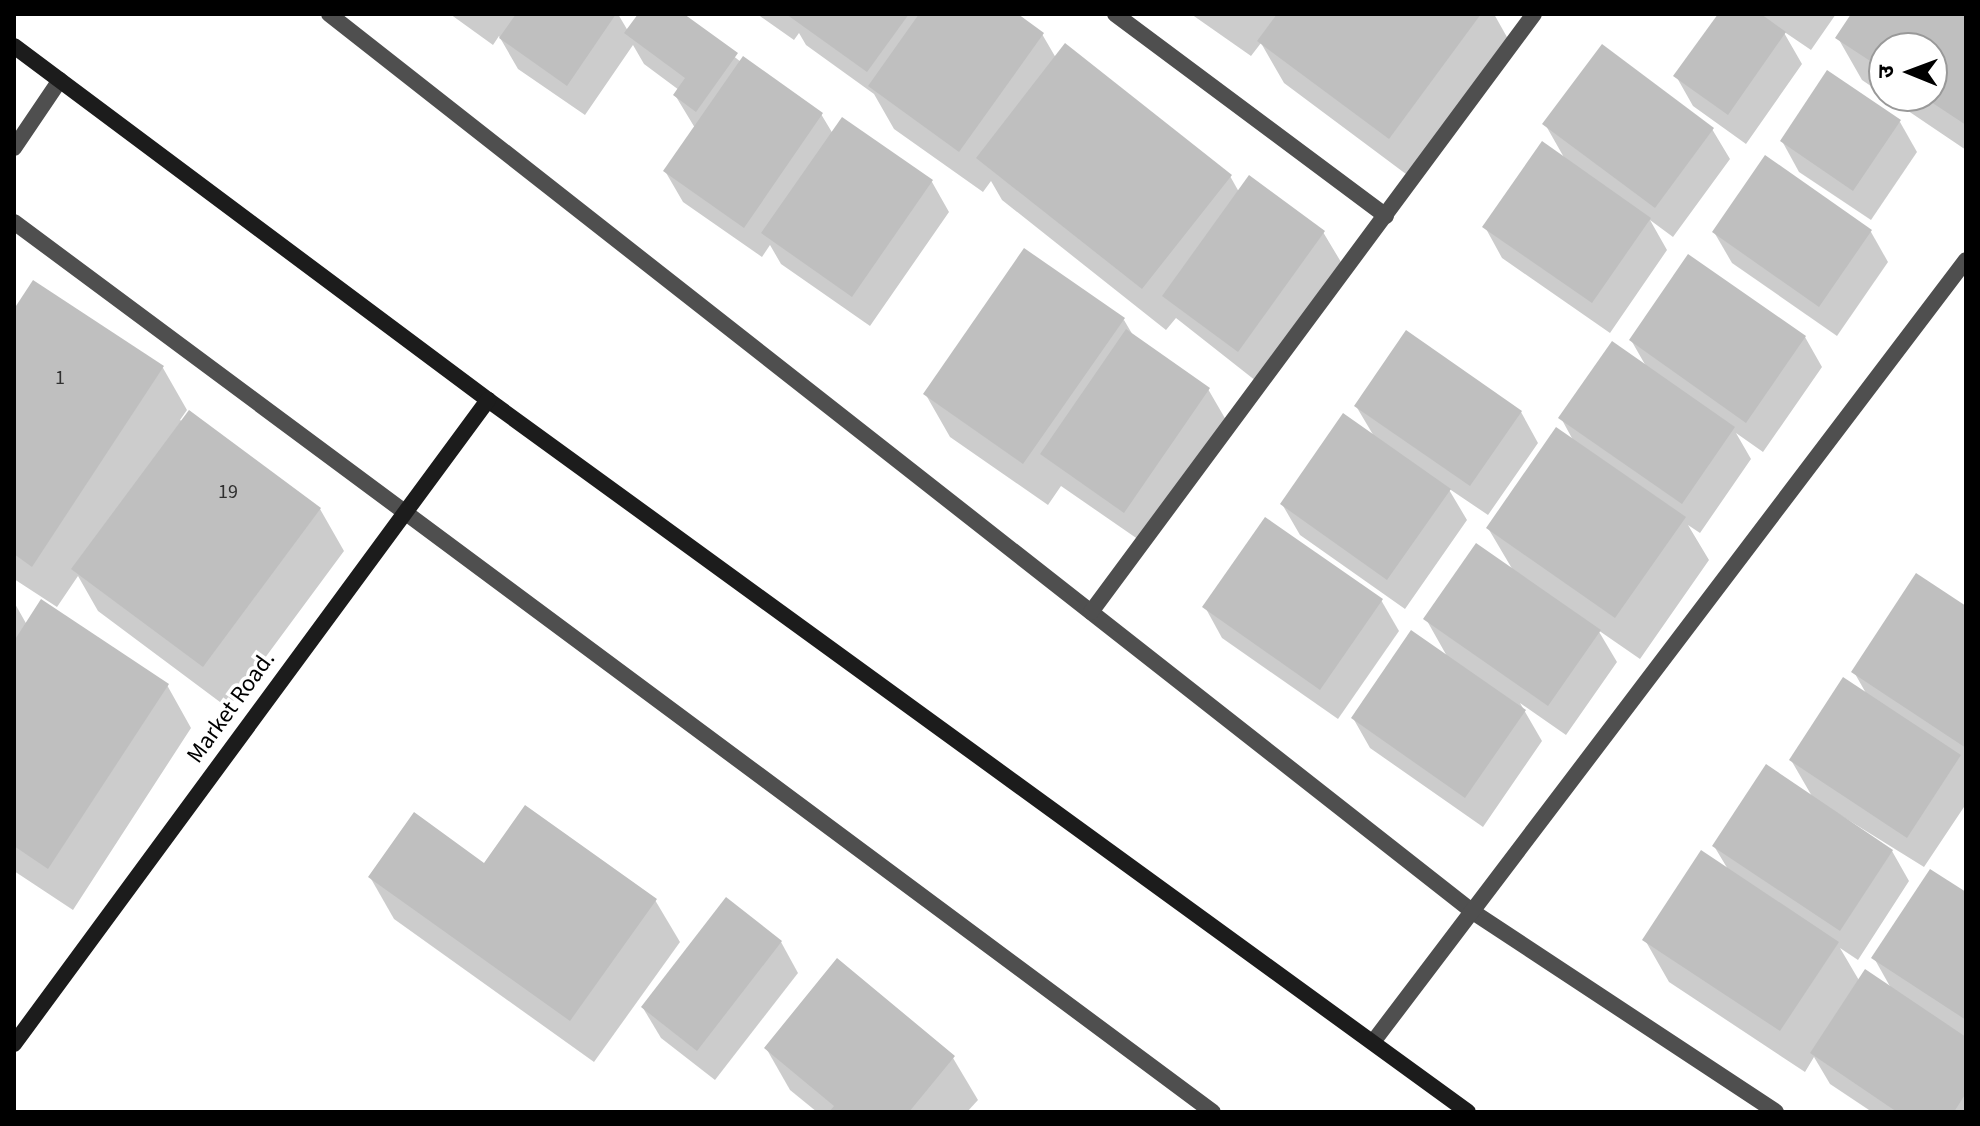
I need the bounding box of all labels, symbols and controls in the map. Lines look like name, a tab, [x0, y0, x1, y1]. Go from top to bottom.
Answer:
north arrow	[1868, 32, 1948, 112]
text: उ	[1870, 65, 1902, 78]
house number: 1	[55, 366, 65, 390]
house number: 19	[218, 480, 238, 504]
street label: Market Road.	[181, 645, 281, 769]

